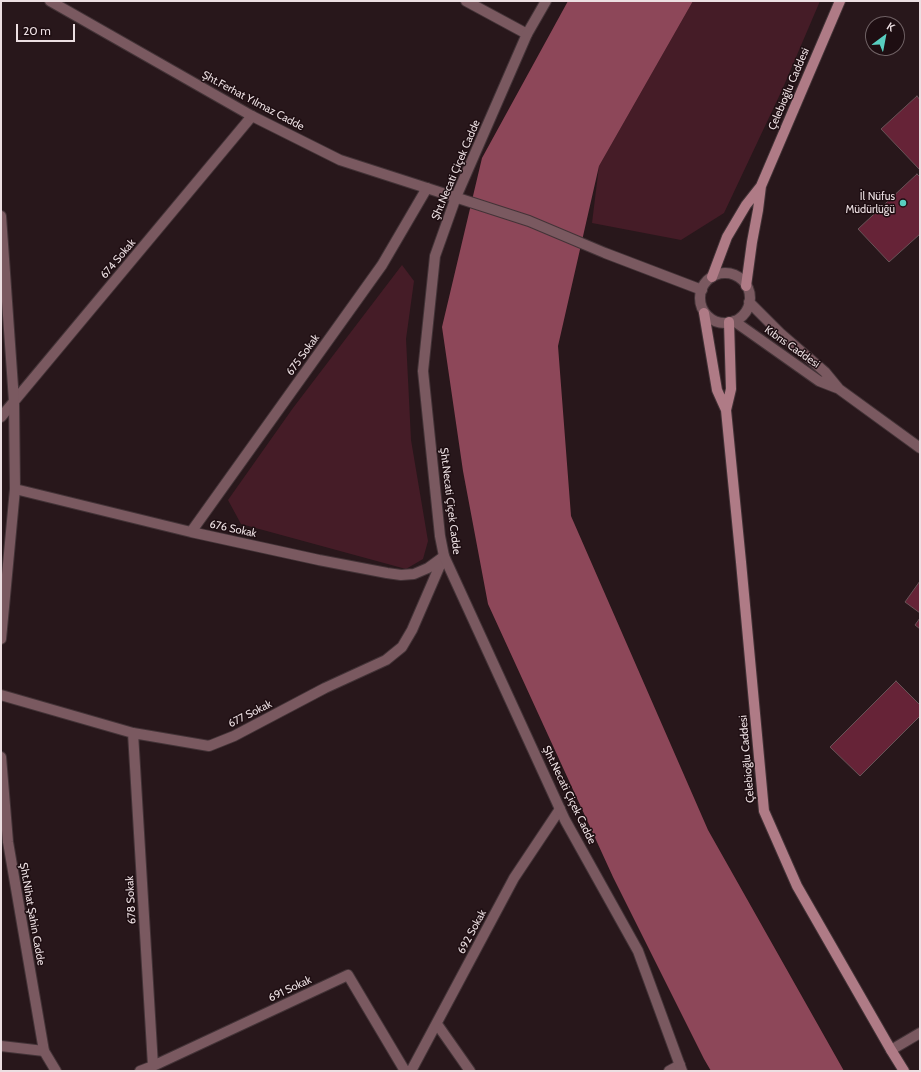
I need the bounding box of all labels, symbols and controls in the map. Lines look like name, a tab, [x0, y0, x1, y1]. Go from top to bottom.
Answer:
scale bar	[18, 16, 77, 42]
north arrow	[865, 16, 905, 56]
text: K	[884, 19, 897, 34]
text: 20 m	[23, 23, 51, 38]
street label: Çelebioğlu Caddesi	[766, 46, 812, 132]
street label: Şht.Ferhat Yılmaz Cadde	[200, 68, 306, 134]
street label: Şht.Necati Çiçek Cadde	[429, 118, 483, 222]
place label: İl Nüfus Müdürlüğü	[845, 190, 895, 216]
marker: İl Nüfus Müdürlüğü	[898, 198, 908, 208]
street label: 674 Sokak	[98, 236, 138, 282]
street label: Kıbrıs Caddesi	[762, 323, 822, 371]
street label: 675 Sokak	[284, 332, 322, 378]
street label: Şht.Necati Çiçek Cadde	[437, 447, 463, 555]
street label: 676 Sokak	[208, 518, 258, 540]
street label: 677 Sokak	[226, 697, 274, 731]
street label: Çelebioğlu Caddesi	[737, 715, 757, 803]
street label: Şht.Necati Çiçek Cadde	[540, 744, 598, 846]
street label: Şht.Nihat Şahin Cadde	[16, 862, 48, 966]
street label: 678 Sokak	[123, 875, 139, 925]
street label: 692 Sokak	[455, 908, 489, 956]
street label: 691 Sokak	[266, 973, 314, 1005]

